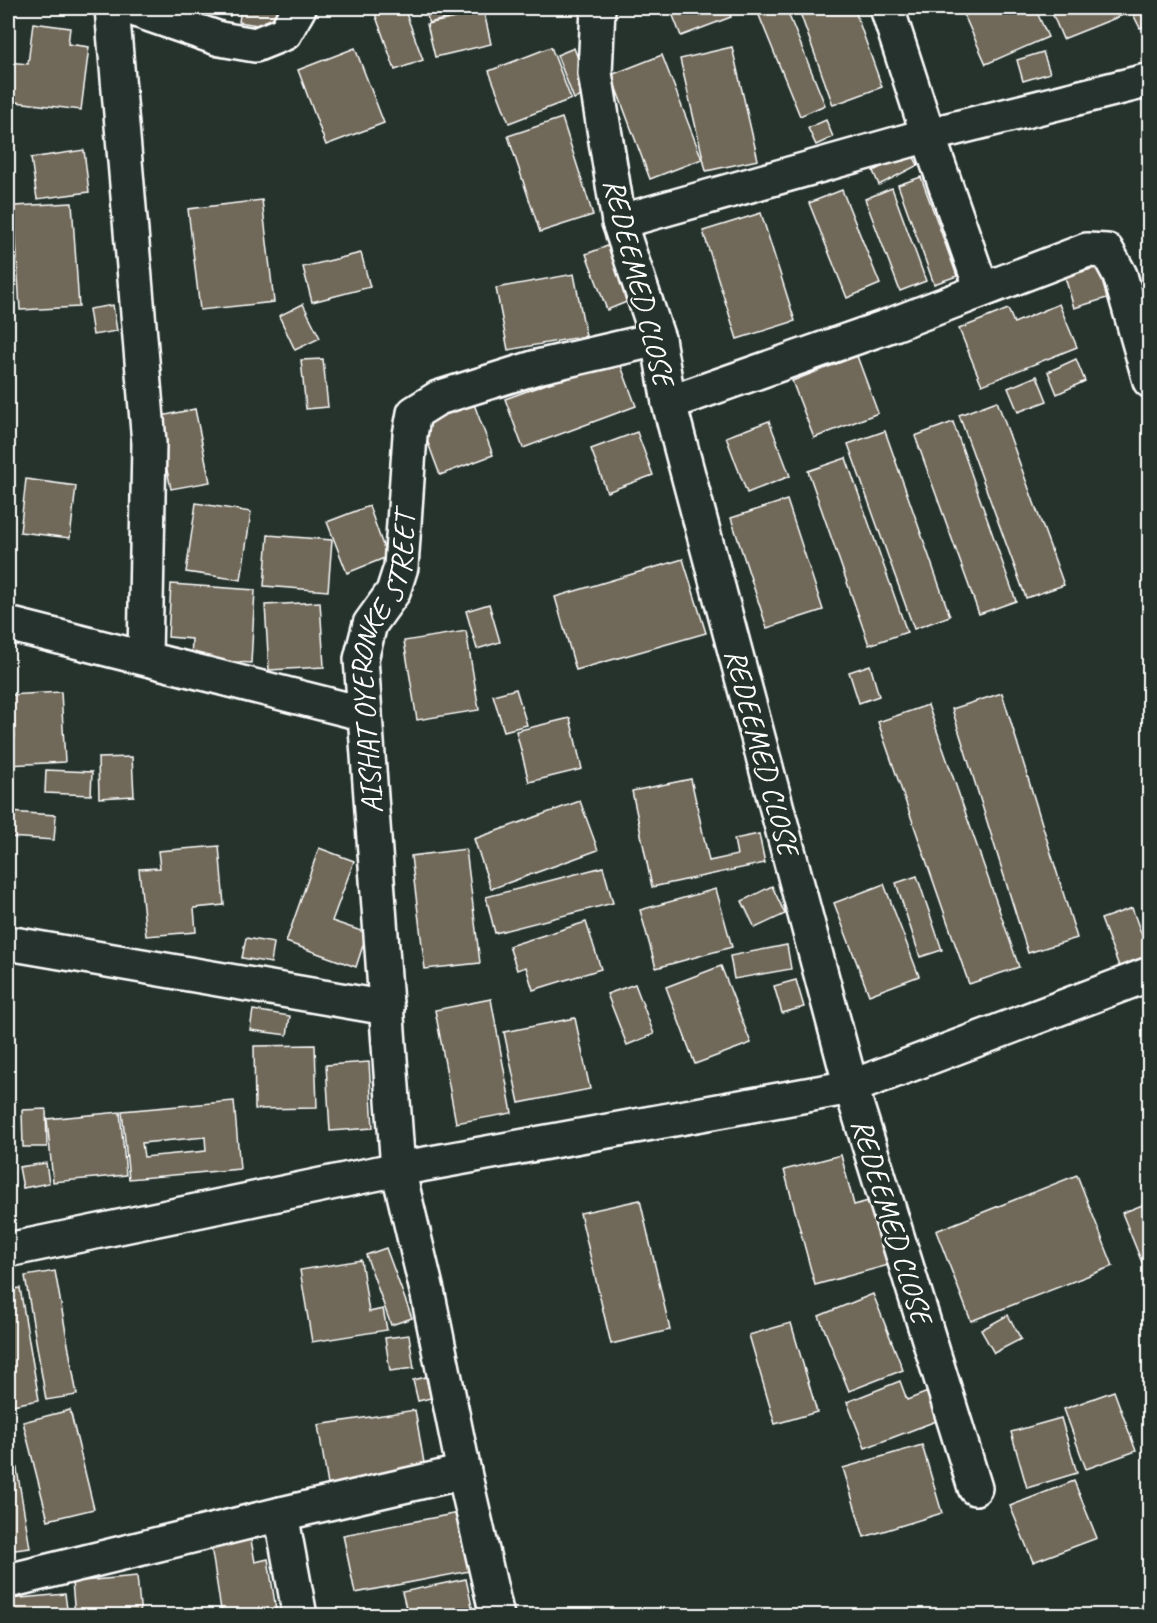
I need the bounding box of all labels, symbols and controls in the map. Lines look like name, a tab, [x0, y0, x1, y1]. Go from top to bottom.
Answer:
street label: REDEEMED CLOSE	[595, 175, 684, 393]
street label: AISHAT OYERONKE STREET	[342, 504, 424, 815]
street label: REDEEMED CLOSE	[716, 645, 809, 863]
street label: REDEEMED CLOSE	[843, 1114, 942, 1331]

